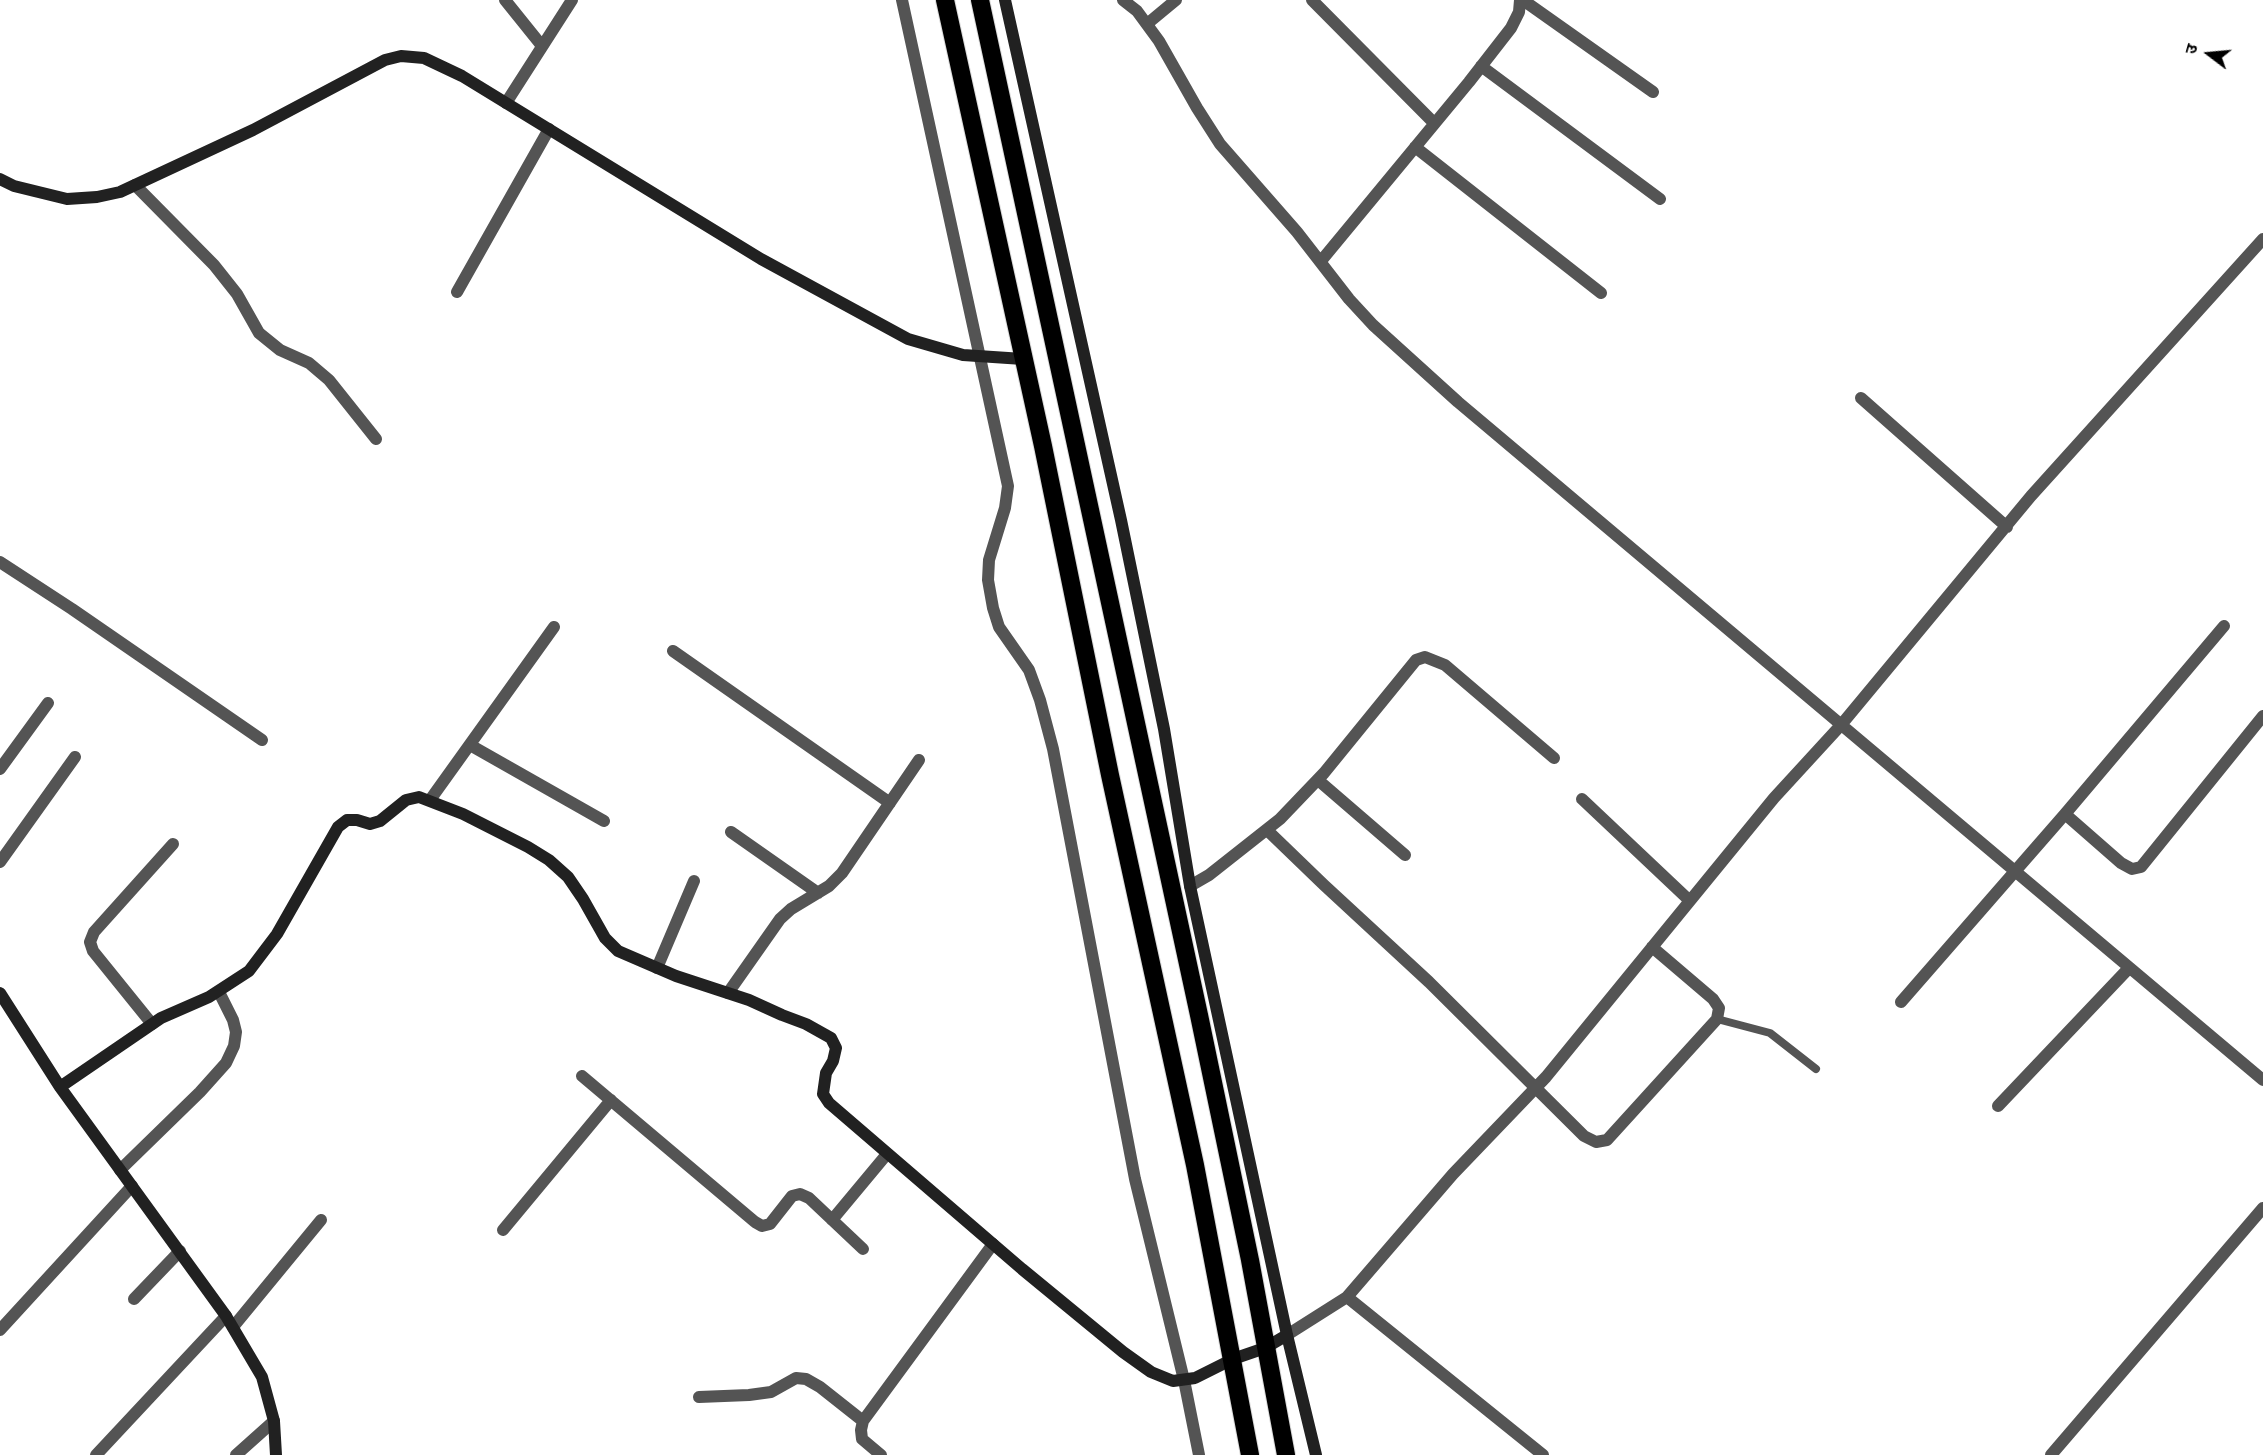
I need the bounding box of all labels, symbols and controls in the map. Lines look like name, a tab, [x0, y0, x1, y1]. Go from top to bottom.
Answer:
north arrow	[2179, 24, 2239, 84]
text: उ	[2181, 42, 2202, 56]

